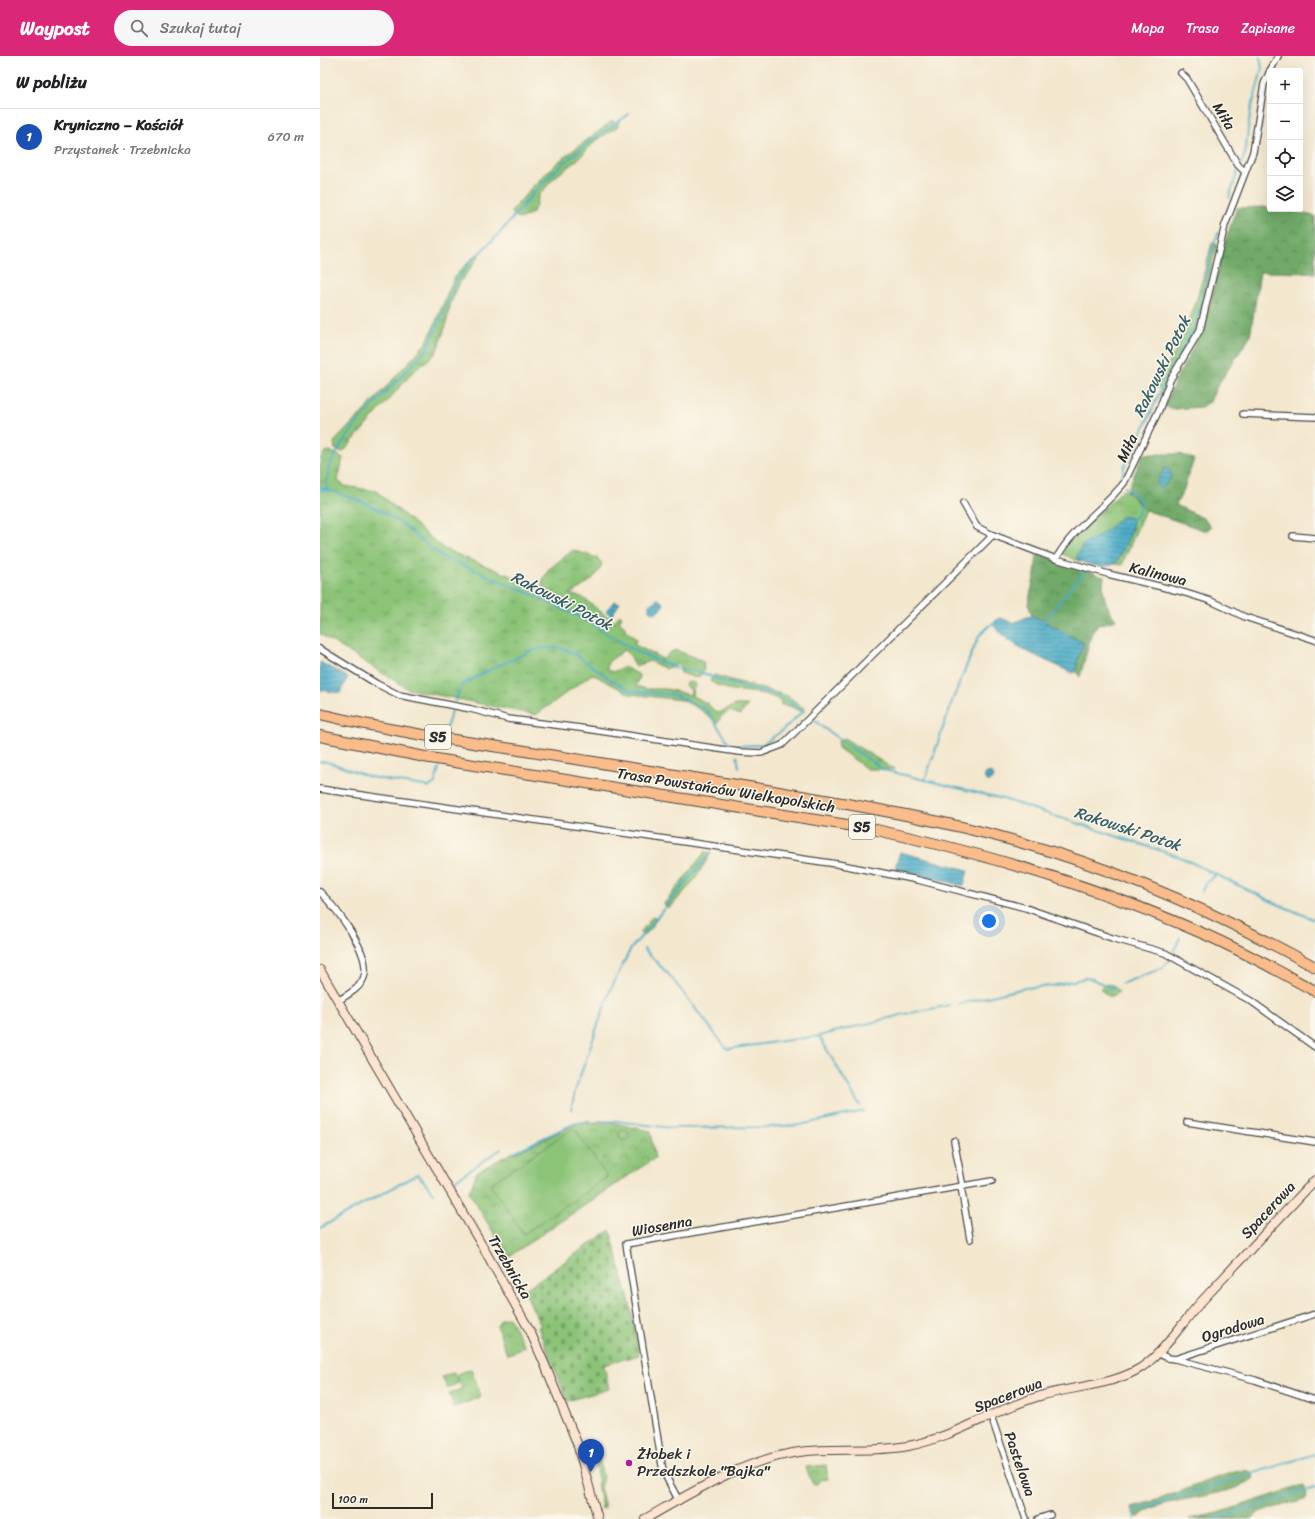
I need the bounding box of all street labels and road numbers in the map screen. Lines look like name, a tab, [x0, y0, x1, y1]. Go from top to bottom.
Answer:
street label: Miła	[1205, 97, 1243, 135]
street label: Miła	[1109, 429, 1145, 467]
street label: Kalinowa	[1126, 554, 1190, 594]
road number: S5	[425, 725, 451, 749]
street label: Trasa Powstańców Wielkopolskich	[615, 760, 837, 820]
road number: S5	[849, 815, 875, 839]
street label: Spacerowa	[1234, 1175, 1302, 1245]
street label: Wiosenna	[630, 1208, 695, 1244]
street label: Trzebnicka	[481, 1230, 539, 1305]
street label: Ogrodowa	[1198, 1306, 1268, 1350]
street label: Spacerowa	[970, 1370, 1046, 1420]
street label: Pastelowa	[997, 1428, 1043, 1501]

